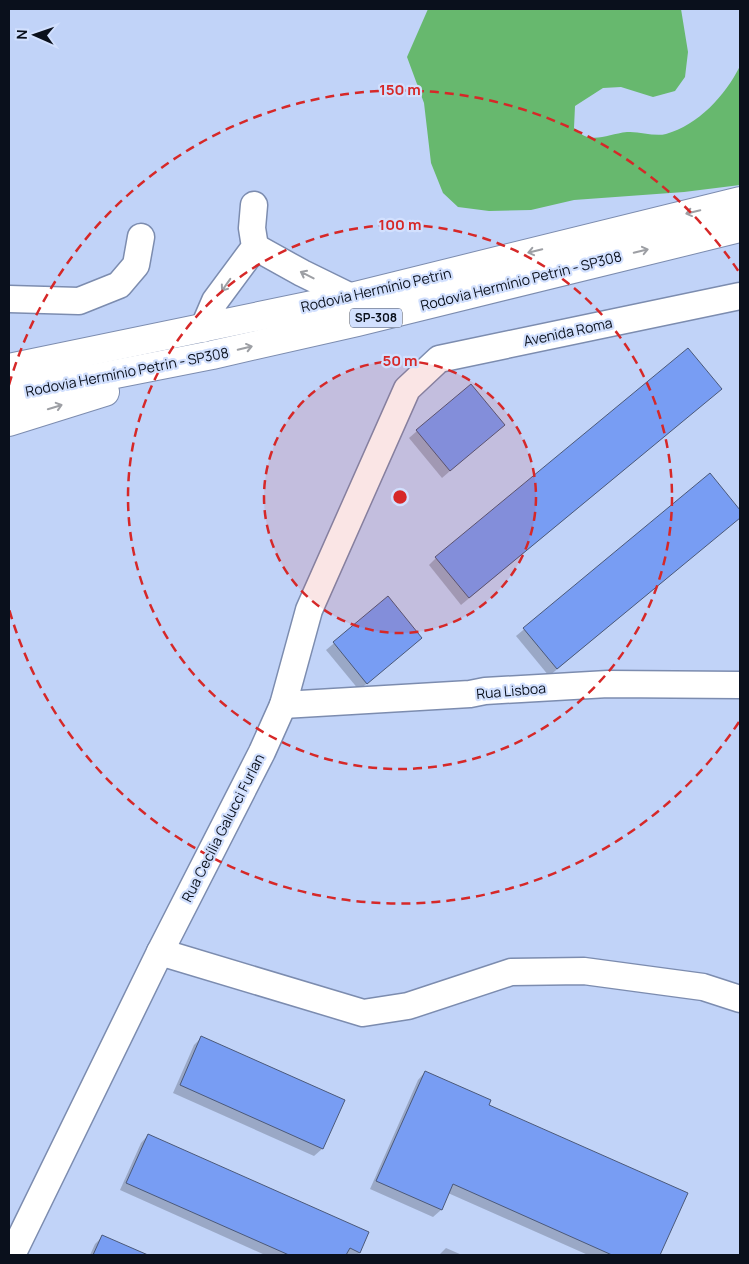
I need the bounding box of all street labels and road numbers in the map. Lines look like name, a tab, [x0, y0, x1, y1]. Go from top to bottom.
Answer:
street label: Rodovia Hermínio Petrin - SP308	[418, 246, 624, 315]
street label: Rodovia Hermínio Petrin	[299, 263, 453, 316]
road number: SP-308	[350, 308, 402, 328]
street label: Avenida Roma	[522, 313, 614, 350]
street label: Rodovia Hermínio Petrin - SP308	[24, 342, 230, 401]
street label: Rua Lisboa	[475, 678, 547, 703]
street label: Rua Cecília Galucci Furlan	[177, 750, 268, 905]

